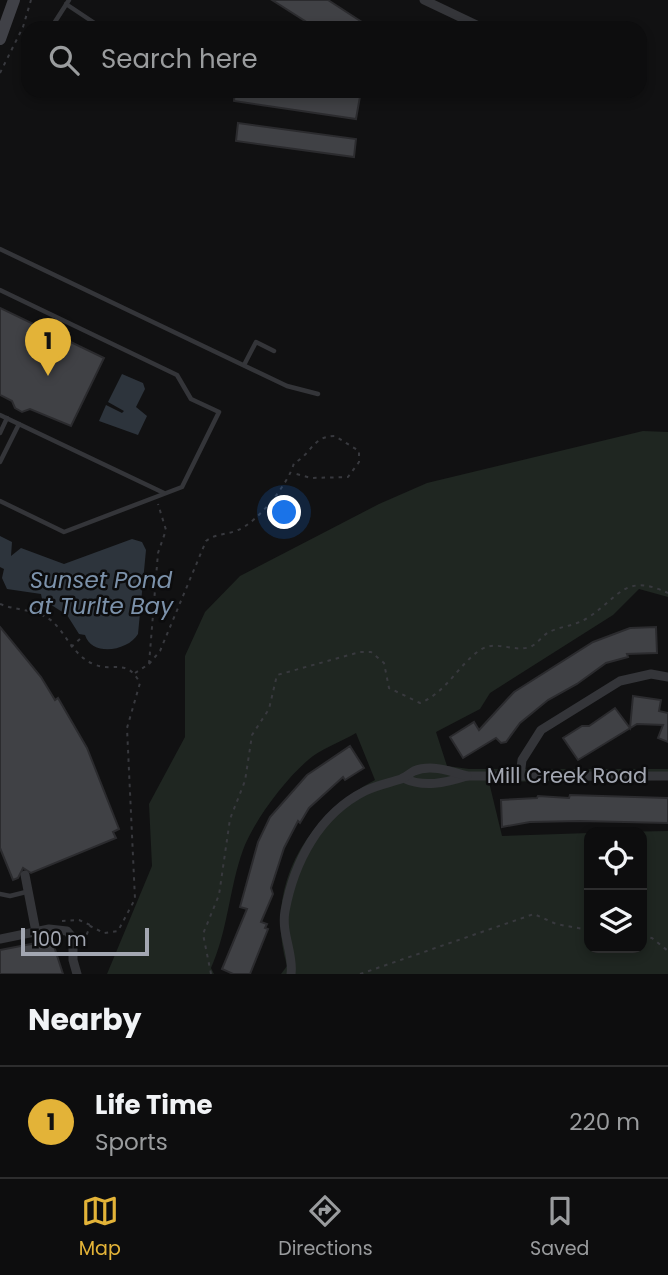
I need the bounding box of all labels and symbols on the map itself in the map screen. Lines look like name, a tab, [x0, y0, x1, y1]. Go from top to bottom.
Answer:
pin: 1	[25, 318, 71, 376]
your location	[267, 495, 301, 529]
water label: Sunset Pond at Turlte Bay	[29, 564, 174, 622]
street label: Mill Creek Road	[487, 761, 647, 790]
scale bar	[21, 925, 149, 957]

